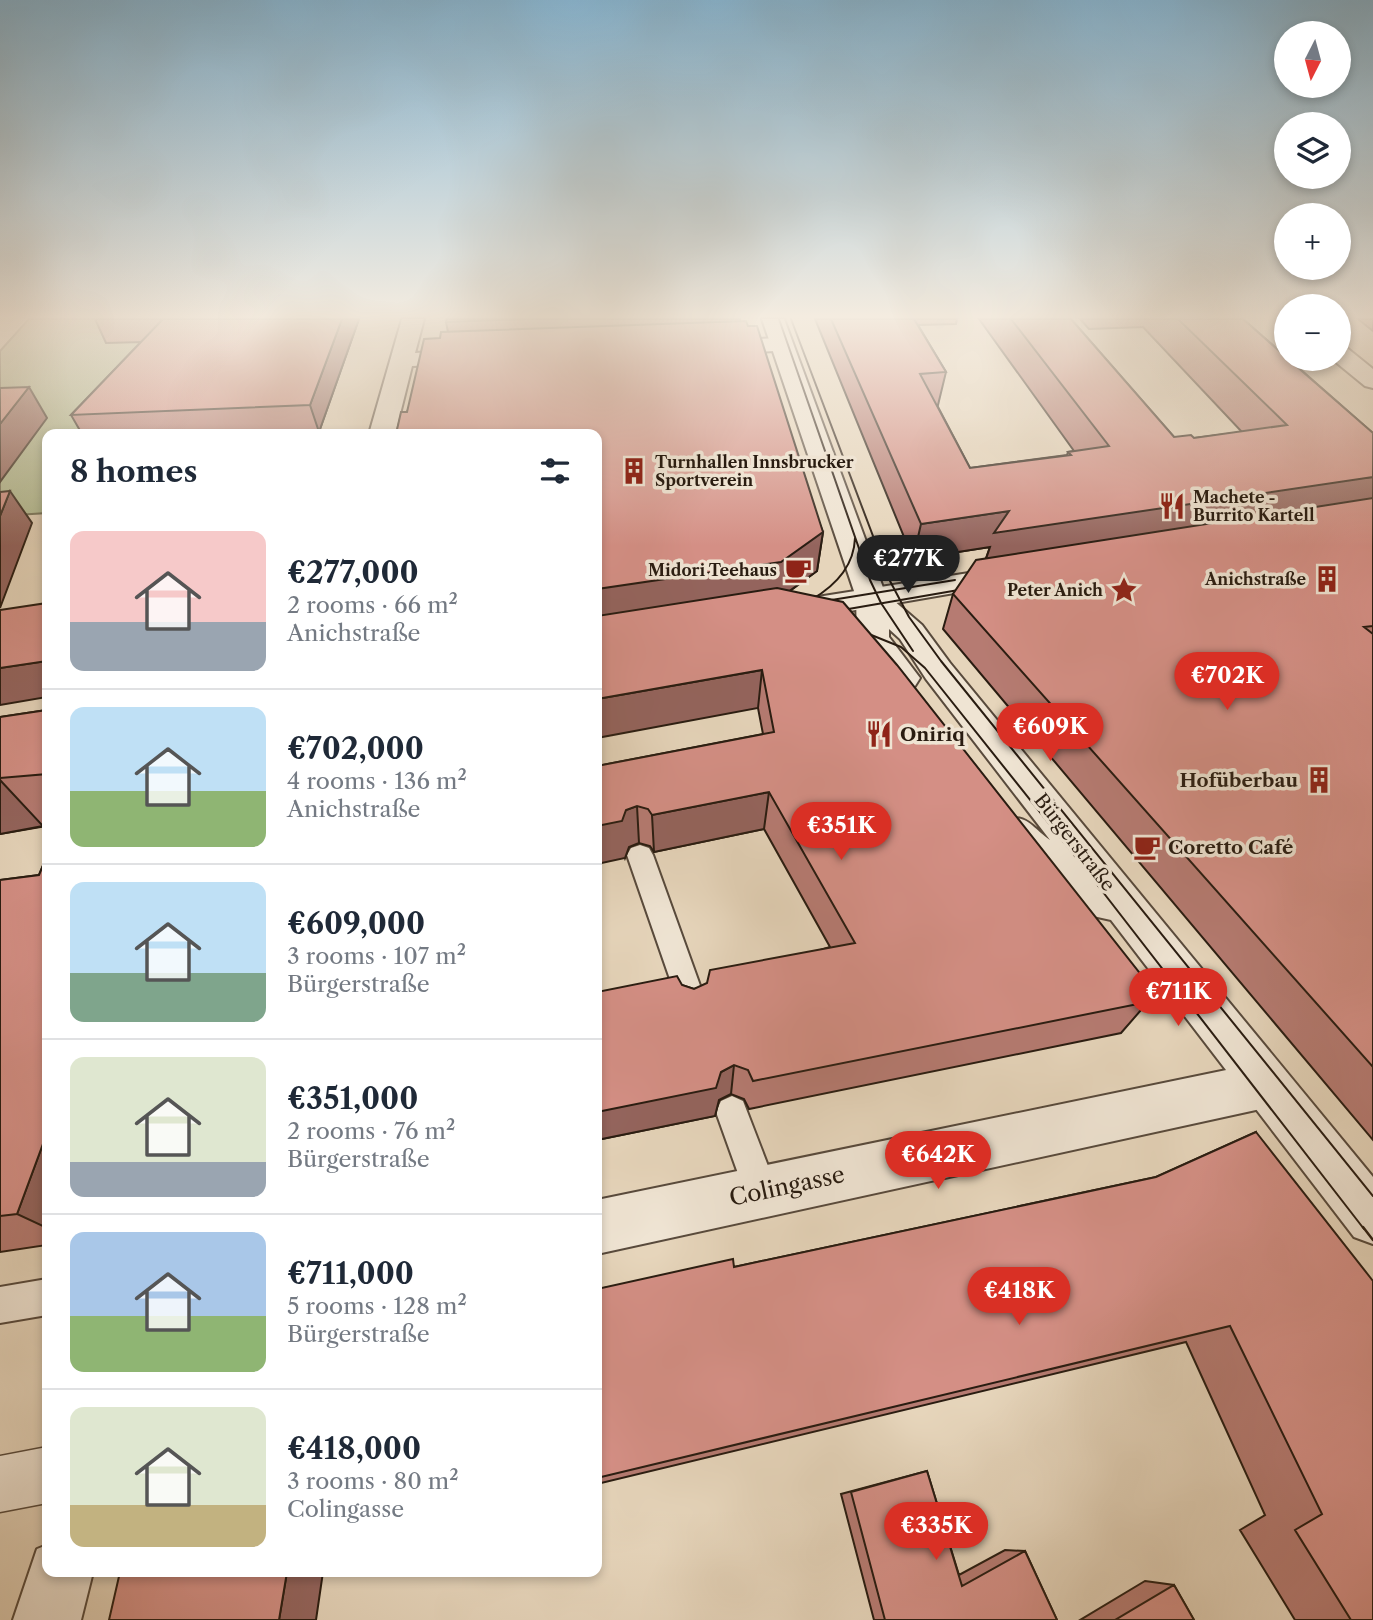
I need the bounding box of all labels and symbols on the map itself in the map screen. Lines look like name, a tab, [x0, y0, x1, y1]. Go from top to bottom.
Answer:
north arrow	[1274, 21, 1351, 98]
place label: Turnhallen Innsbrucker Sportverein	[655, 452, 854, 490]
building icon: Turnhallen Innsbrucker Sportverein	[619, 456, 649, 486]
place label: Machete - Burrito Kartell	[1193, 487, 1315, 525]
restaurant icon: Machete - Burrito Kartell	[1157, 491, 1187, 521]
pin: €277K	[859, 536, 957, 595]
cafe icon: Midori Teehaus	[783, 555, 813, 585]
place label: Midori Teehaus	[648, 560, 777, 580]
building icon: Anichstraße	[1312, 564, 1342, 594]
place label: Anichstraße	[1204, 569, 1306, 589]
place icon: Peter Anich	[1109, 575, 1139, 605]
place label: Peter Anich	[1007, 580, 1103, 600]
pin: €702K	[1178, 652, 1276, 712]
pin: €609K	[1001, 704, 1099, 763]
restaurant icon: Oniriq	[864, 719, 894, 749]
place label: Oniriq	[900, 723, 965, 746]
building icon: Hofüberbau	[1304, 765, 1334, 795]
place label: Hofüberbau	[1180, 769, 1298, 792]
street label: Bürgerstraße	[1029, 789, 1120, 896]
pin: €351K	[792, 802, 890, 862]
cafe icon: Coretto Café	[1132, 832, 1162, 862]
place label: Coretto Café	[1168, 836, 1293, 859]
pin: €711K	[1129, 968, 1227, 1028]
pin: €642K	[889, 1132, 987, 1191]
street label: Colingasse	[727, 1160, 847, 1212]
pin: €418K	[970, 1268, 1068, 1327]
pin: €335K	[887, 1502, 985, 1562]

